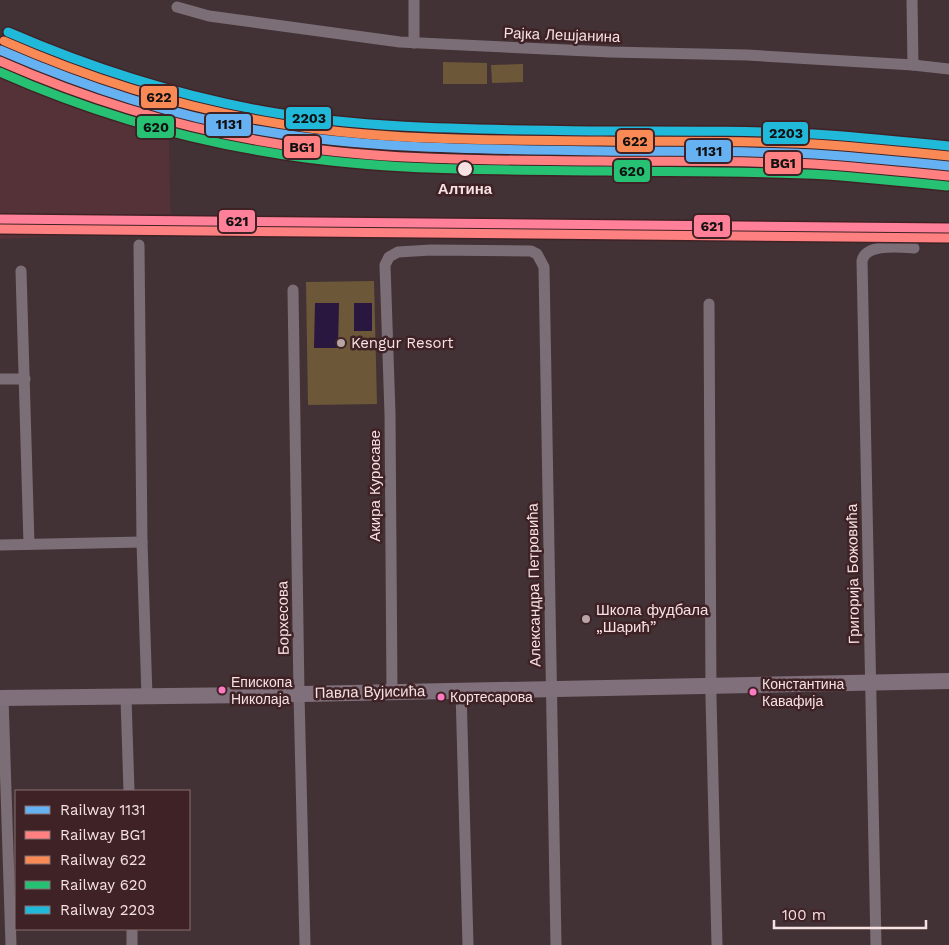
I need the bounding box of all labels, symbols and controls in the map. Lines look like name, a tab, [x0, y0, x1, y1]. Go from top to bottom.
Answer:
street label: Рајка Лешјанина	[503, 24, 621, 46]
line badge: 622	[140, 85, 178, 109]
text: 622	[146, 89, 172, 105]
line badge: 2203	[285, 106, 332, 130]
text: 2203	[292, 110, 326, 126]
line badge: 1131	[205, 113, 252, 137]
line badge: 620	[136, 115, 175, 139]
text: 1131	[216, 116, 242, 132]
text: 620	[143, 119, 169, 135]
line badge: 2203	[762, 121, 809, 145]
text: 2203	[769, 125, 803, 141]
line badge: 622	[616, 129, 654, 153]
text: 622	[622, 133, 648, 149]
line badge: BG1	[283, 135, 321, 159]
text: BG1	[289, 139, 315, 155]
line badge: 1131	[685, 139, 732, 163]
text: 1131	[696, 143, 722, 159]
line badge: BG1	[764, 151, 802, 175]
text: BG1	[770, 155, 796, 171]
line badge: 620	[613, 159, 651, 183]
marker: Алтина	[456, 160, 474, 178]
text: 620	[619, 163, 645, 179]
place label: Алтина	[438, 180, 493, 198]
line badge: 621	[218, 209, 256, 233]
text: 621	[225, 213, 249, 229]
line badge: 621	[693, 214, 731, 238]
text: 621	[700, 218, 724, 234]
place label: Kengur Resort	[351, 334, 454, 352]
marker: Kengur Resort	[335, 337, 347, 349]
street label: Акира Куросаве	[366, 430, 384, 542]
street label: Александра Петровића	[524, 502, 544, 667]
street label: Григорија Божовића	[843, 503, 863, 644]
street label: Борхесова	[273, 580, 293, 655]
place label: Школа фудбала „Шарић”	[596, 601, 709, 636]
marker: Школа фудбала „Шарић”	[580, 613, 592, 625]
place label: Епископа Николаја	[231, 674, 292, 707]
place label: Константина Кавафија	[762, 676, 844, 709]
street label: Павла Вујисића	[315, 682, 426, 702]
marker: Епископа Николаја	[217, 685, 227, 695]
marker: Константина Кавафија	[748, 687, 758, 697]
place label: Кортесарова	[450, 689, 533, 705]
marker: Кортесарова	[436, 692, 446, 702]
legend	[15, 790, 190, 930]
text: Railway 1131	[60, 801, 146, 819]
text: Railway BG1	[60, 826, 146, 844]
text: Railway 622	[60, 851, 146, 869]
text: Railway 620	[60, 876, 147, 894]
scale bar	[774, 898, 926, 930]
text: Railway 2203	[60, 901, 155, 919]
text: 100 m	[782, 906, 826, 924]

